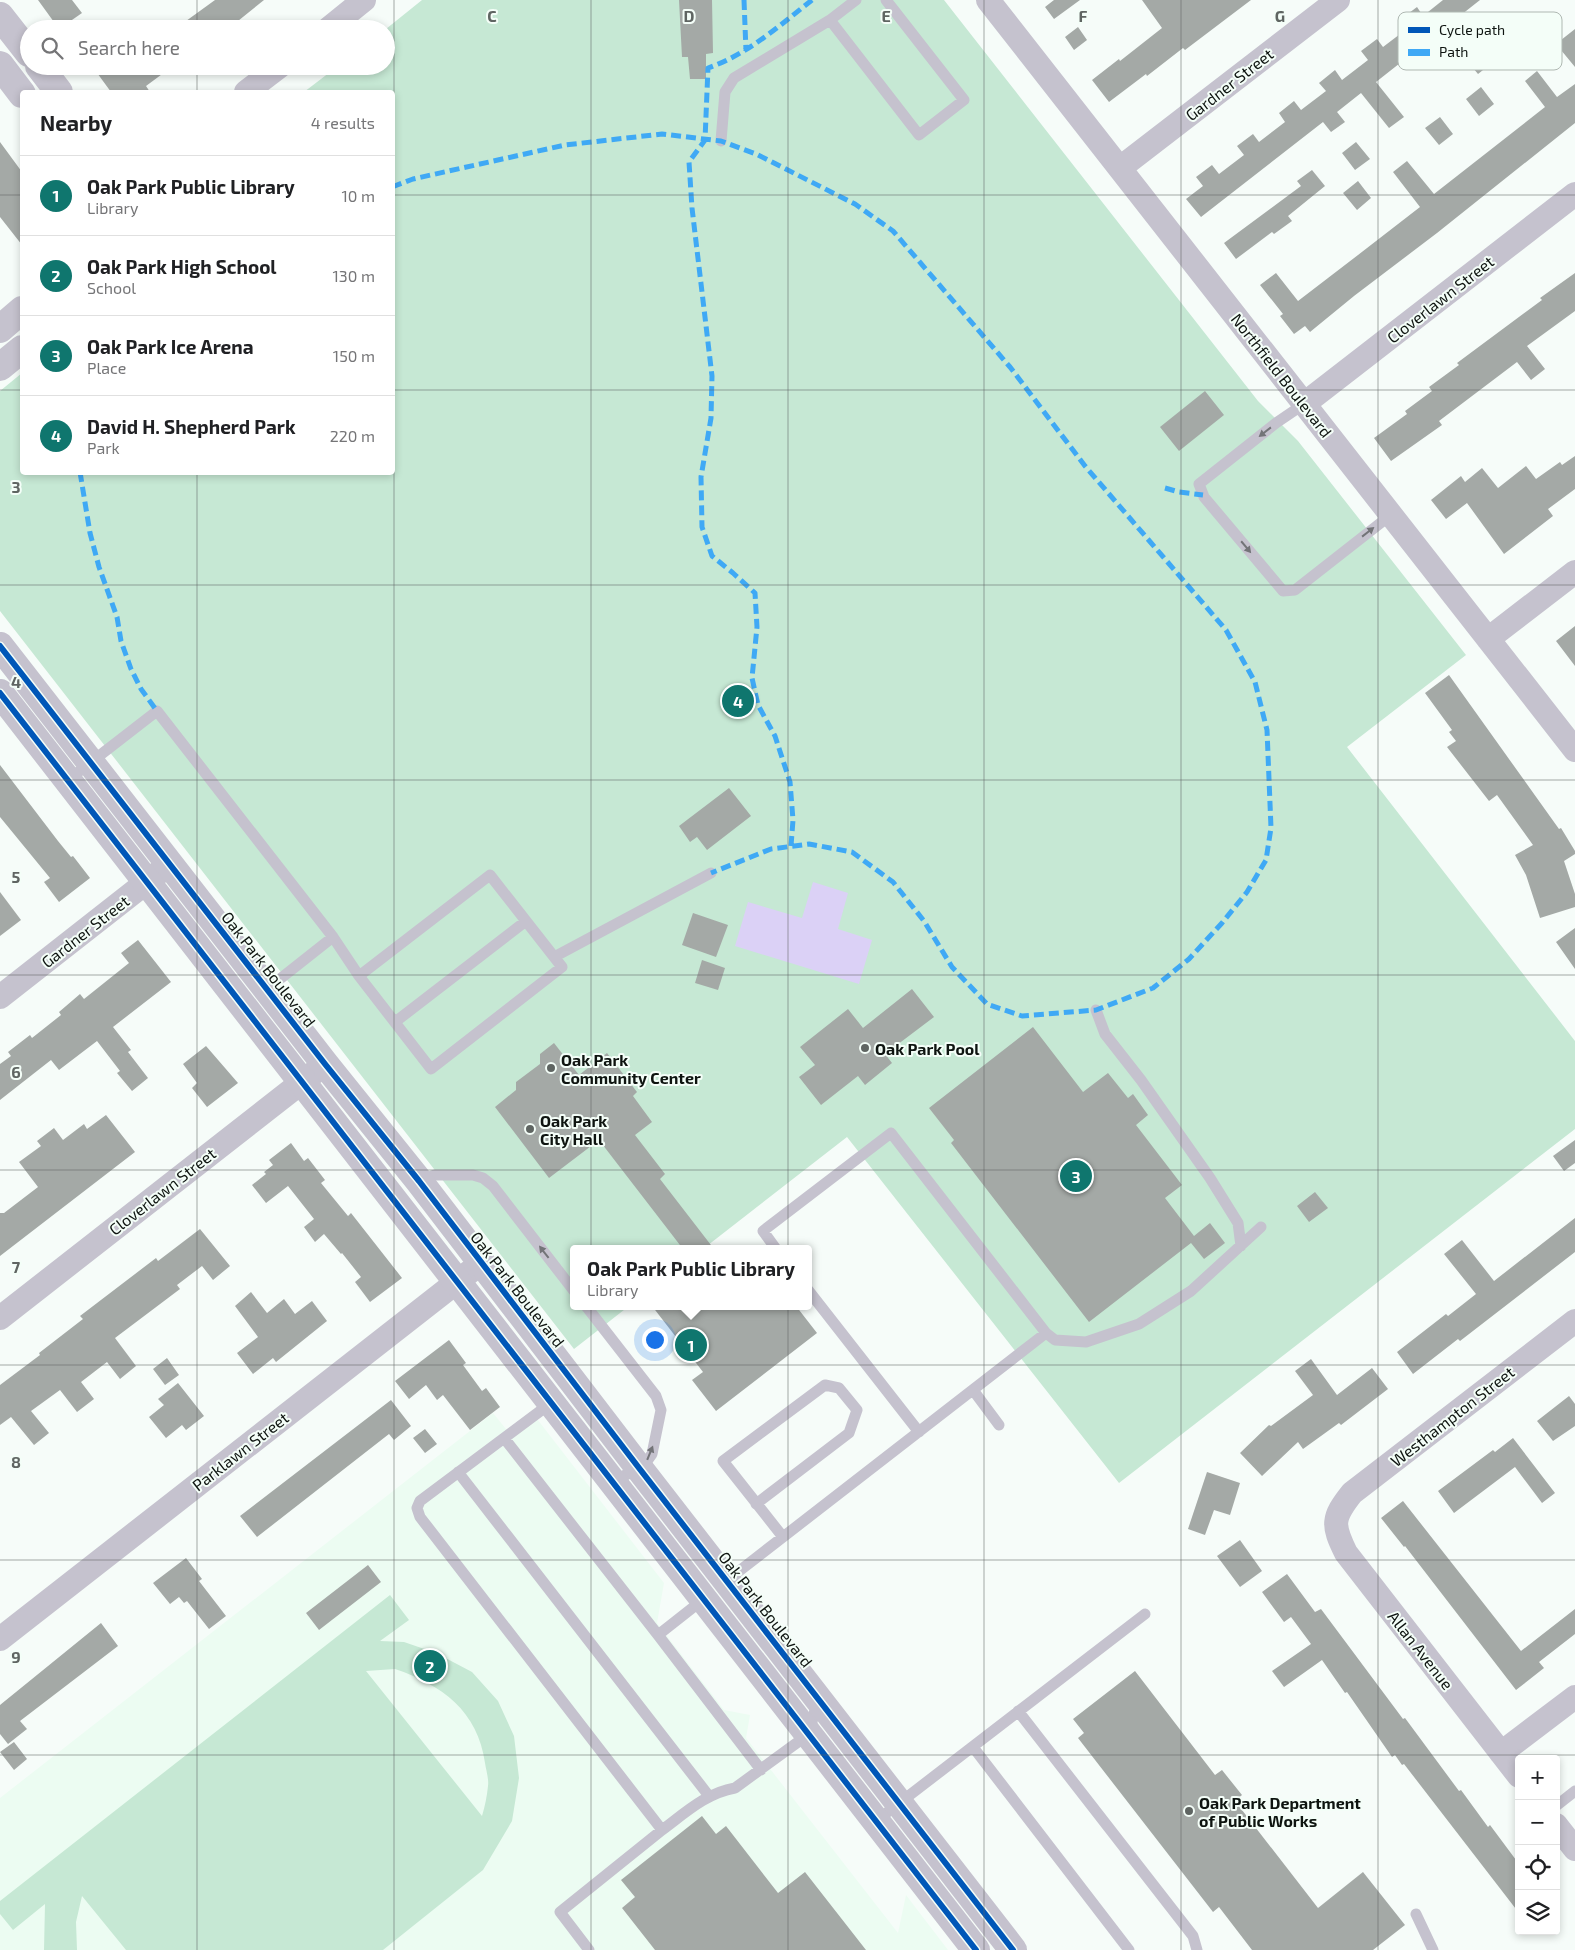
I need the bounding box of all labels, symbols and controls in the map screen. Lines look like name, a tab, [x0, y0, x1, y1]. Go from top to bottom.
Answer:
text: C	[487, 6, 497, 25]
text: D	[684, 6, 695, 25]
text: E	[881, 6, 891, 25]
text: F	[1079, 6, 1088, 25]
text: G	[1275, 6, 1285, 25]
legend	[1398, 12, 1562, 70]
search box	[20, 20, 395, 75]
text: Cycle path	[1439, 21, 1505, 38]
icon: search	[38, 34, 66, 62]
text: Search here	[78, 36, 180, 59]
text: Path	[1439, 43, 1468, 60]
street label: Gardner Street	[1181, 44, 1277, 124]
text: Nearby	[40, 110, 112, 135]
text: 4 results	[311, 113, 375, 132]
text: Oak Park Public Library	[87, 175, 295, 198]
text: 1	[53, 186, 59, 205]
text: 10 m	[341, 186, 375, 205]
text: Library	[87, 198, 138, 217]
street label: Cloverlawn Street	[1383, 251, 1497, 347]
text: Oak Park High School	[87, 255, 277, 278]
text: 2	[51, 266, 61, 285]
text: 130 m	[333, 266, 375, 285]
text: School	[87, 278, 136, 297]
street label: Northfield Boulevard	[1228, 309, 1336, 441]
text: Oak Park Ice Arena	[87, 335, 254, 358]
text: 3	[51, 346, 61, 365]
text: 150 m	[333, 346, 375, 365]
text: Place	[87, 358, 126, 377]
text: David H. Shepherd Park	[87, 415, 296, 438]
text: 4	[51, 426, 61, 445]
text: 220 m	[330, 426, 375, 445]
one-way arrow	[1259, 427, 1272, 438]
text: Park	[87, 438, 120, 457]
text: 3	[11, 477, 21, 496]
one-way arrow	[1361, 527, 1374, 538]
one-way arrow	[1240, 540, 1251, 553]
text: 4	[11, 672, 21, 691]
pin: 4	[722, 682, 754, 720]
text: 5	[12, 867, 21, 886]
street label: Gardner Street	[37, 891, 133, 971]
street label: Oak Park Boulevard	[218, 908, 320, 1030]
place label: Oak Park Pool	[875, 1039, 980, 1058]
marker: Oak Park Pool	[859, 1042, 871, 1054]
place label: Oak Park Community Center	[561, 1050, 701, 1088]
text: 6	[11, 1062, 21, 1081]
marker: Oak Park Community Center	[545, 1062, 557, 1074]
place label: Oak Park City Hall	[540, 1111, 607, 1149]
marker: Oak Park City Hall	[524, 1123, 536, 1135]
street label: Cloverlawn Street	[105, 1143, 219, 1239]
pin: 3	[1060, 1157, 1092, 1195]
street label: Oak Park Boulevard	[467, 1228, 569, 1350]
popup	[570, 1245, 812, 1310]
one-way arrow	[538, 1246, 549, 1259]
text: 7	[12, 1257, 21, 1276]
text: Oak Park Public Library	[587, 1257, 795, 1280]
text: Library	[587, 1280, 639, 1299]
pin: 1	[675, 1326, 707, 1364]
your location	[642, 1327, 668, 1353]
street label: Westhampton Street	[1386, 1362, 1518, 1470]
street label: Parklawn Street	[188, 1408, 292, 1494]
one-way arrow	[646, 1445, 654, 1460]
text: 8	[11, 1452, 21, 1471]
street label: Oak Park Boulevard	[715, 1548, 817, 1670]
street label: Allan Avenue	[1384, 1607, 1458, 1693]
text: 9	[11, 1647, 21, 1666]
pin: 2	[414, 1647, 446, 1685]
map controls	[1515, 1755, 1560, 1935]
button: +	[1515, 1755, 1560, 1800]
place label: Oak Park Department of Public Works	[1199, 1793, 1361, 1830]
button: −	[1515, 1800, 1560, 1845]
marker: Oak Park Department of Public Works	[1183, 1805, 1195, 1817]
button: locate	[1515, 1845, 1560, 1890]
button: layers	[1515, 1890, 1560, 1935]

